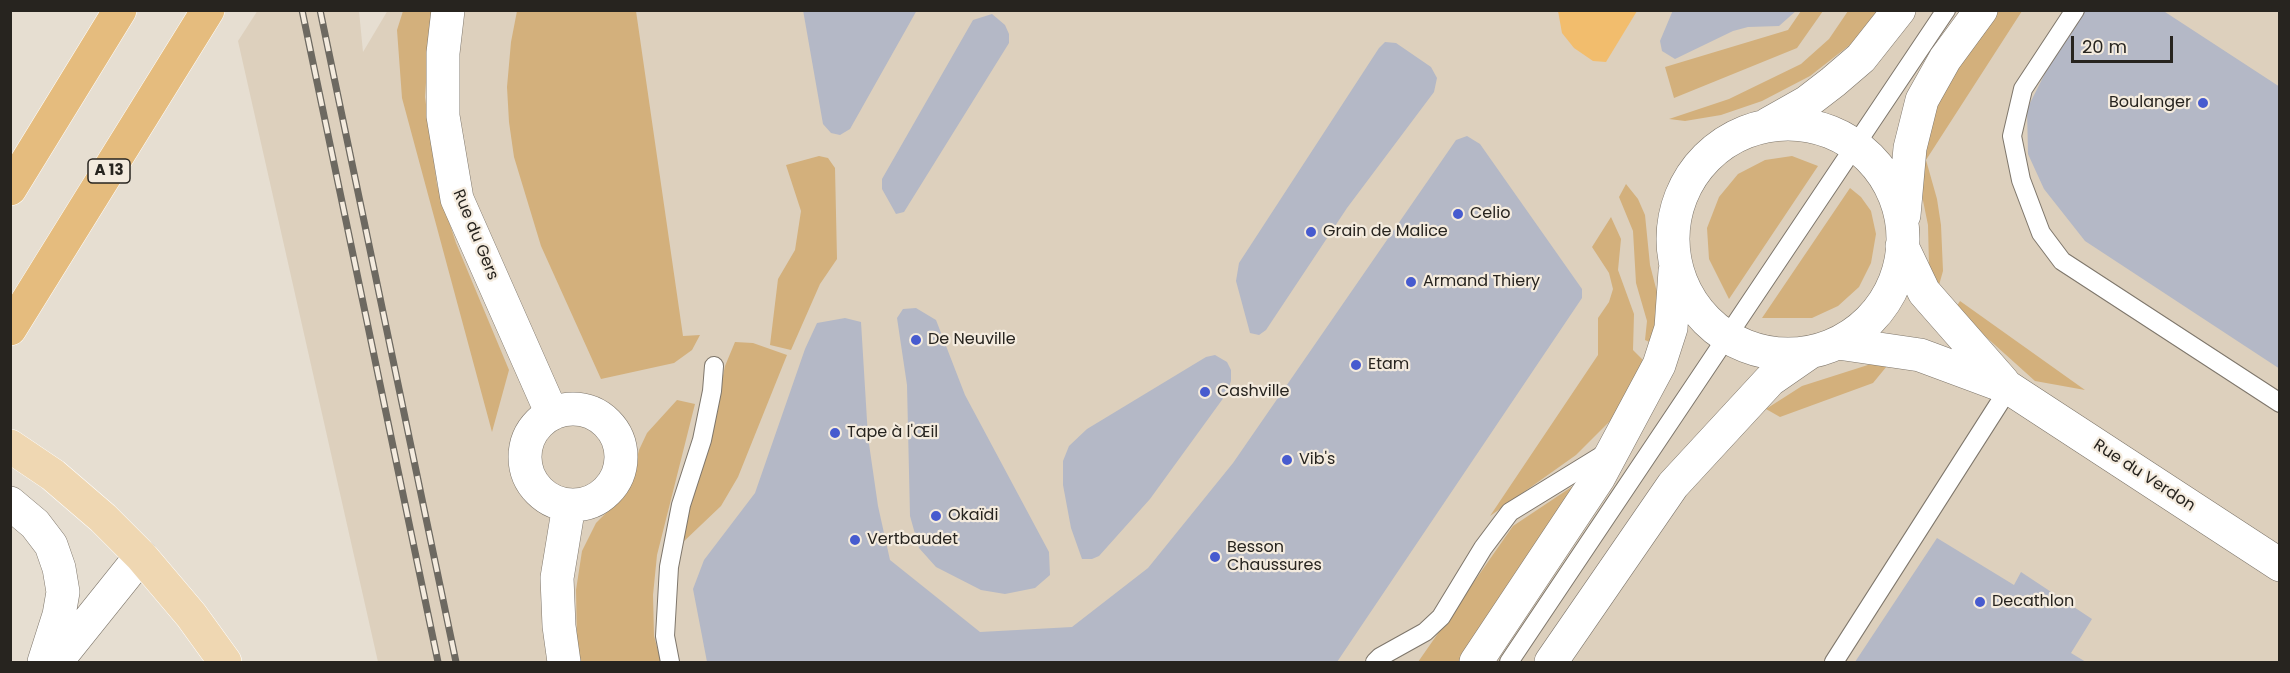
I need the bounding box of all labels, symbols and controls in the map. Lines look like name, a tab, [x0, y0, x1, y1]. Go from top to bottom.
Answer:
scale bar	[2074, 24, 2176, 62]
text: 20 m	[2082, 34, 2127, 59]
place label: Boulanger	[2109, 93, 2191, 113]
marker: Boulanger	[2196, 96, 2210, 110]
road number: A 13	[88, 159, 130, 183]
street label: Rue du Gers	[448, 187, 502, 283]
place label: Celio	[1470, 204, 1510, 224]
marker: Celio	[1451, 207, 1465, 221]
place label: Grain de Malice	[1323, 222, 1448, 242]
marker: Grain de Malice	[1304, 225, 1318, 239]
place label: Armand Thiery	[1423, 272, 1540, 292]
marker: Armand Thiery	[1404, 275, 1418, 289]
place label: De Neuville	[928, 330, 1016, 350]
marker: De Neuville	[909, 333, 923, 347]
place label: Etam	[1368, 355, 1409, 375]
marker: Etam	[1349, 358, 1363, 372]
place label: Cashville	[1217, 382, 1289, 402]
marker: Cashville	[1198, 385, 1212, 399]
place label: Tape à l'Œil	[847, 423, 938, 443]
marker: Tape à l'Œil	[828, 426, 842, 440]
street label: Rue du Verdon	[2090, 436, 2198, 516]
place label: Vib's	[1299, 450, 1335, 470]
marker: Vib's	[1280, 453, 1294, 467]
place label: Okaïdi	[948, 506, 998, 526]
marker: Okaïdi	[929, 509, 943, 523]
place label: Vertbaudet	[867, 530, 958, 550]
marker: Vertbaudet	[848, 533, 862, 547]
place label: Besson Chaussures	[1227, 538, 1322, 576]
marker: Besson Chaussures	[1208, 550, 1222, 564]
place label: Decathlon	[1992, 592, 2074, 612]
marker: Decathlon	[1973, 595, 1987, 609]

